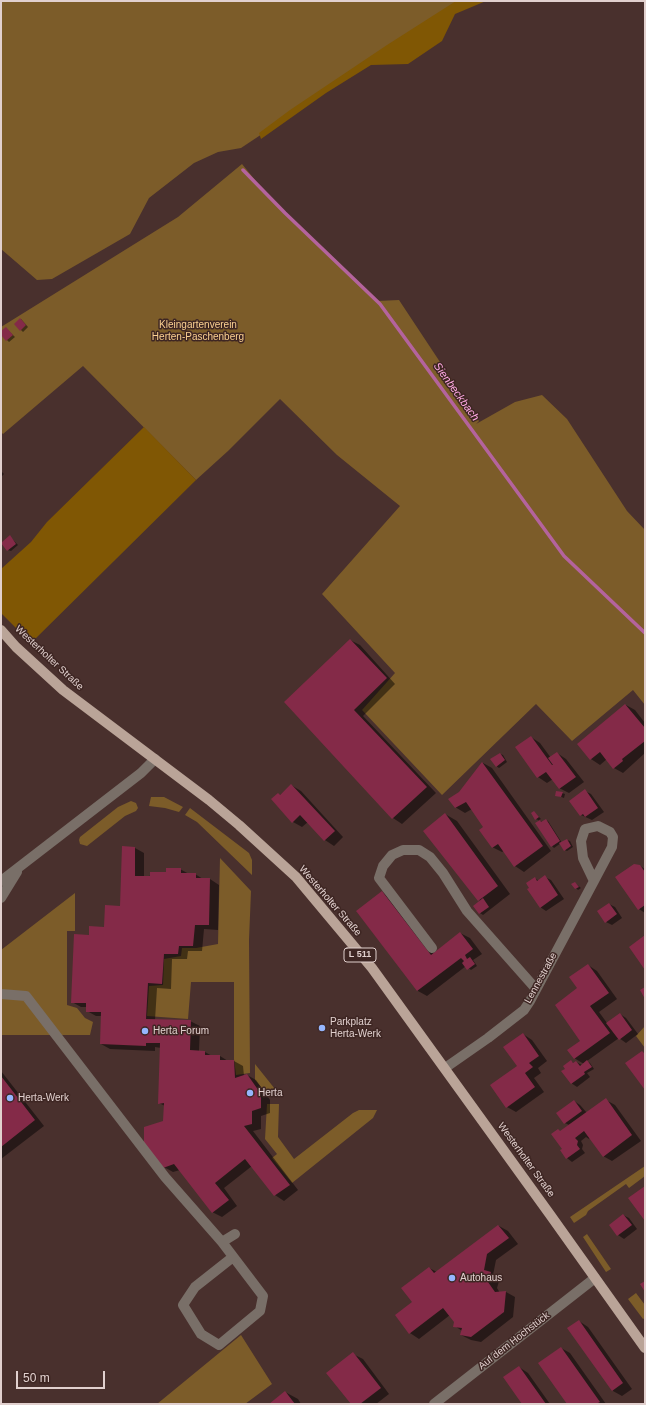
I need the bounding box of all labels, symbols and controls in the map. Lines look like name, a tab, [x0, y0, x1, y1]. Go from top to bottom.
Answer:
park label: Kleingartenverein Herten-Paschenberg	[152, 319, 244, 342]
water label: Sienbeckbach	[430, 360, 482, 424]
street label: Westerholter Straße	[12, 623, 86, 693]
street label: Westerholter Straße	[296, 863, 364, 939]
road number: L 511	[344, 948, 376, 962]
street label: Lennestraße	[522, 951, 560, 1005]
place label: Parkplatz Herta-Werk	[330, 1016, 381, 1040]
marker: Parkplatz Herta-Werk	[317, 1023, 327, 1033]
place label: Herta Forum	[153, 1025, 209, 1037]
marker: Herta Forum	[140, 1026, 150, 1036]
place label: Herta	[258, 1087, 282, 1099]
marker: Herta	[245, 1088, 255, 1098]
place label: Herta-Werk	[18, 1092, 69, 1104]
marker: Herta-Werk	[5, 1093, 15, 1103]
street label: Westerholter Straße	[495, 1120, 557, 1200]
place label: Autohaus	[460, 1272, 502, 1284]
marker: Autohaus	[447, 1273, 457, 1283]
street label: Auf dem Hochstück	[476, 1310, 552, 1372]
scale bar	[18, 1363, 107, 1389]
text: 50 m	[23, 1371, 50, 1385]

